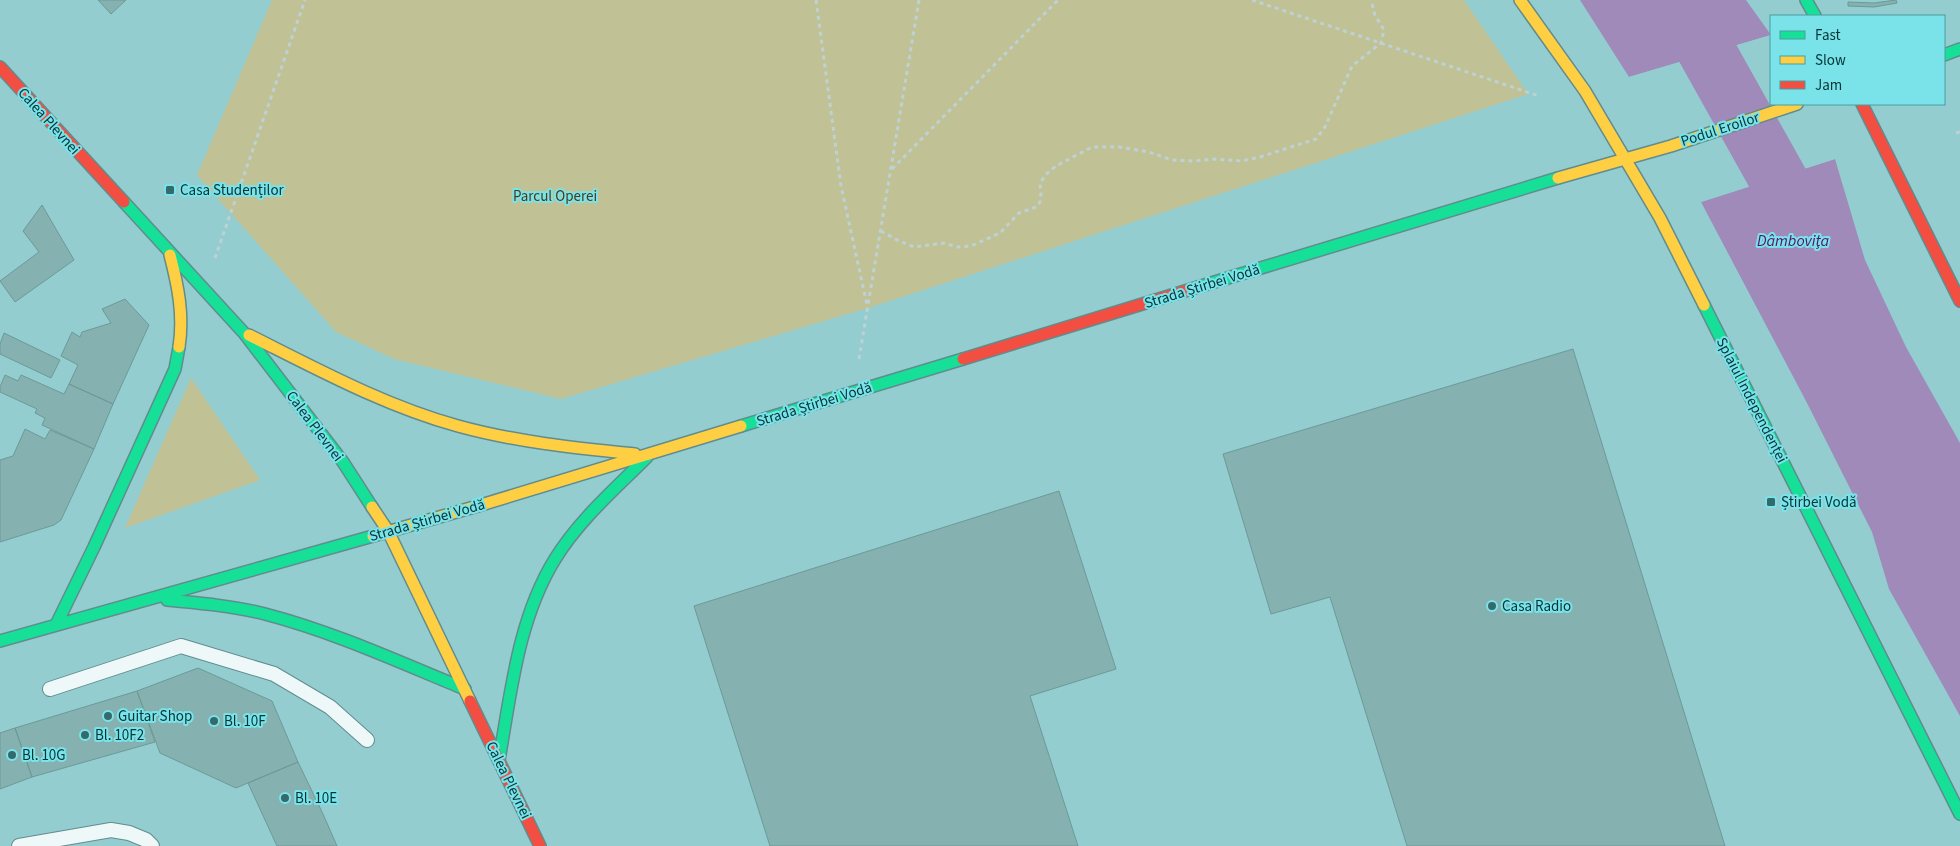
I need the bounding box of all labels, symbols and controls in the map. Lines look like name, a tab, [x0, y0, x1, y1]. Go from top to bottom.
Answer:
legend	[1770, 15, 1945, 105]
text: Fast	[1815, 25, 1841, 46]
text: Slow	[1815, 50, 1846, 71]
text: Jam	[1815, 75, 1842, 96]
street label: Calea Plevnei	[13, 83, 85, 160]
street label: Podul Eroilor	[1678, 107, 1763, 152]
place label: Casa Studenților	[180, 180, 285, 201]
marker: Casa Studenților	[164, 184, 176, 196]
park label: Parcul Operei	[513, 186, 597, 207]
water label: Dâmbovița	[1757, 230, 1829, 252]
street label: Strada Știrbei Vodă	[1142, 259, 1262, 314]
street label: Splaiul Independenței	[1711, 334, 1792, 467]
street label: Strada Știrbei Vodă	[754, 377, 874, 432]
street label: Calea Plevnei	[281, 386, 348, 466]
place label: Știrbei Vodă	[1781, 492, 1857, 513]
street label: Strada Știrbei Vodă	[367, 494, 488, 547]
marker: Știrbei Vodă	[1765, 496, 1777, 508]
place label: Casa Radio	[1502, 596, 1571, 617]
marker: Casa Radio	[1486, 600, 1498, 612]
place label: Guitar Shop	[118, 706, 192, 727]
marker: Guitar Shop	[102, 710, 114, 722]
place label: Bl. 10F	[224, 711, 266, 732]
marker: Bl. 10F	[208, 715, 220, 727]
place label: Bl. 10F2	[95, 725, 144, 746]
marker: Bl. 10F2	[79, 729, 91, 741]
street label: Calea Plevnei	[481, 738, 536, 823]
place label: Bl. 10G	[22, 745, 66, 766]
marker: Bl. 10G	[6, 749, 18, 761]
place label: Bl. 10E	[295, 788, 337, 809]
marker: Bl. 10E	[279, 792, 291, 804]

